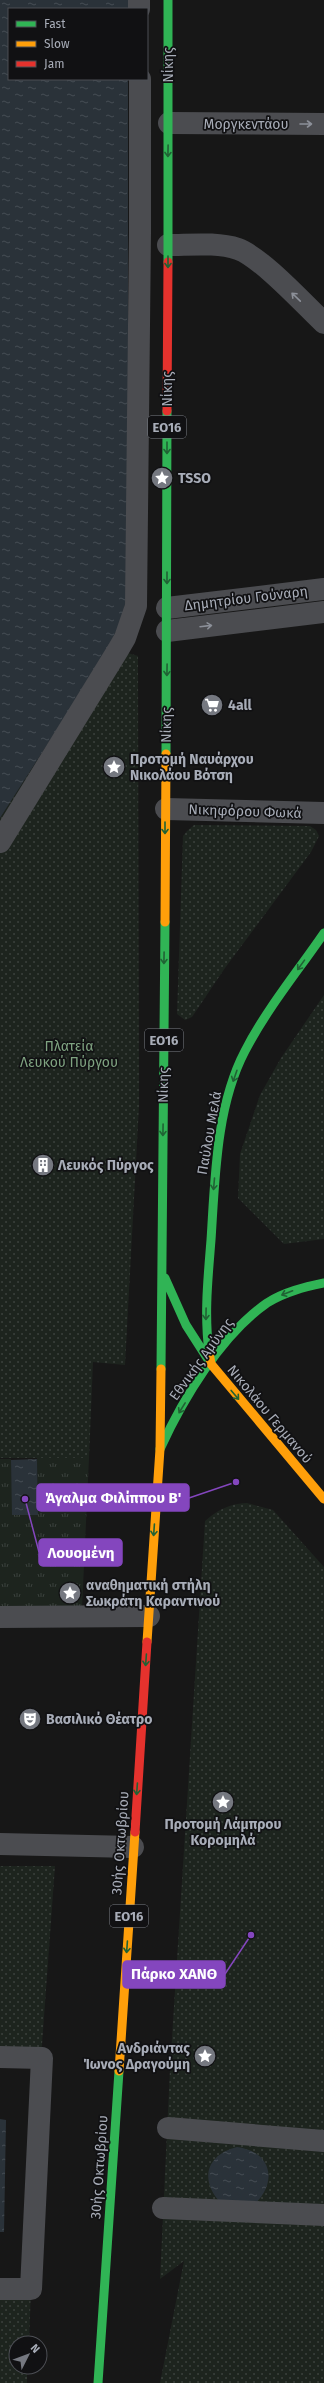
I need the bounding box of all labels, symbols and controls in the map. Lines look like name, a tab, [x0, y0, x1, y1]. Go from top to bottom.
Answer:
legend	[8, 8, 148, 80]
text: Fast	[44, 17, 66, 31]
text: Slow	[44, 37, 70, 51]
street label: Νίκης	[160, 47, 177, 83]
text: Jam	[44, 57, 64, 71]
street label: Μοργκεντάου	[204, 116, 288, 133]
one-way arrow	[299, 120, 312, 128]
one-way arrow	[165, 144, 172, 157]
one-way arrow	[164, 255, 172, 268]
one-way arrow	[291, 292, 301, 301]
street label: Νίκης	[159, 371, 176, 407]
road number: ΕΟ16	[148, 416, 186, 438]
one-way arrow	[163, 441, 171, 454]
place icon: TSSO	[149, 465, 175, 491]
place label: TSSO	[178, 470, 211, 487]
one-way arrow	[163, 571, 171, 584]
street label: Δημητρίου Γούναρη	[183, 582, 309, 614]
one-way arrow	[199, 623, 212, 630]
one-way arrow	[163, 663, 171, 676]
supermarket icon: 4all	[199, 692, 225, 718]
place label: 4all	[228, 697, 253, 714]
street label: Νίκης	[158, 707, 175, 743]
place label: Προτομή Ναυάρχου Νικολάου Βότση	[130, 751, 254, 784]
place icon: Προτομή Ναυάρχου Νικολάου Βότση	[101, 754, 127, 780]
street label: Νικηφόρου Φωκά	[188, 801, 302, 822]
one-way arrow	[162, 821, 169, 834]
one-way arrow	[160, 951, 168, 964]
one-way arrow	[297, 959, 305, 970]
road number: ΕΟ16	[145, 1029, 183, 1051]
park label: Πλατεία Λευκού Πύργου	[20, 1038, 118, 1071]
street label: Νίκης	[155, 1067, 172, 1103]
one-way arrow	[231, 1069, 238, 1082]
street label: Παύλου Μελά	[194, 1090, 225, 1176]
one-way arrow	[159, 1123, 167, 1136]
building icon: Λευκός Πύργος	[30, 1152, 56, 1178]
place label: Λευκός Πύργος	[57, 1157, 154, 1174]
one-way arrow	[210, 1177, 217, 1190]
one-way arrow	[281, 1290, 293, 1298]
one-way arrow	[202, 1307, 209, 1320]
street label: Εθνικής Αμύνης	[166, 1314, 237, 1404]
street label: Νικολάου Γερμανού	[223, 1362, 316, 1467]
one-way arrow	[231, 1389, 239, 1400]
one-way arrow	[178, 1403, 186, 1414]
callout: Άγαλμα Φιλίππου Β'	[37, 1484, 189, 1511]
text: Άγαλμα Φιλίππου Β'	[45, 1489, 181, 1507]
one-way arrow	[151, 1523, 158, 1536]
callout: Λουομένη	[39, 1539, 122, 1566]
text: Λουομένη	[46, 1544, 115, 1562]
place label: αναθηματική στήλη Σωκράτη Καραντινού	[86, 1577, 220, 1610]
place icon: αναθηματική στήλη Σωκράτη Καραντινού	[57, 1580, 83, 1606]
one-way arrow	[142, 1653, 149, 1666]
theatre icon: Βασιλικό Θέατρο	[17, 1706, 43, 1732]
place label: Βασιλικό Θέατρο	[46, 1711, 152, 1728]
one-way arrow	[134, 1782, 141, 1795]
place icon: Προτομή Λάμπρου Κορομηλά	[210, 1789, 236, 1815]
street label: 30ής Οκτωβρίου	[108, 1791, 133, 1896]
place label: Προτομή Λάμπρου Κορομηλά	[165, 1816, 282, 1849]
road number: ΕΟ16	[110, 1905, 148, 1927]
one-way arrow	[123, 1940, 130, 1953]
callout: Πάρκο ΧΑΝΘ	[123, 1961, 225, 1988]
text: Πάρκο ΧΑΝΘ	[131, 1965, 217, 1983]
place label: Ανδριάντας Ίωνος Δραγούμη	[83, 2040, 190, 2073]
place icon: Ανδριάντας Ίωνος Δραγούμη	[192, 2043, 218, 2069]
street label: 30ής Οκτωβρίου	[87, 2115, 112, 2220]
north arrow	[8, 2335, 48, 2375]
text: N	[28, 2342, 42, 2356]

